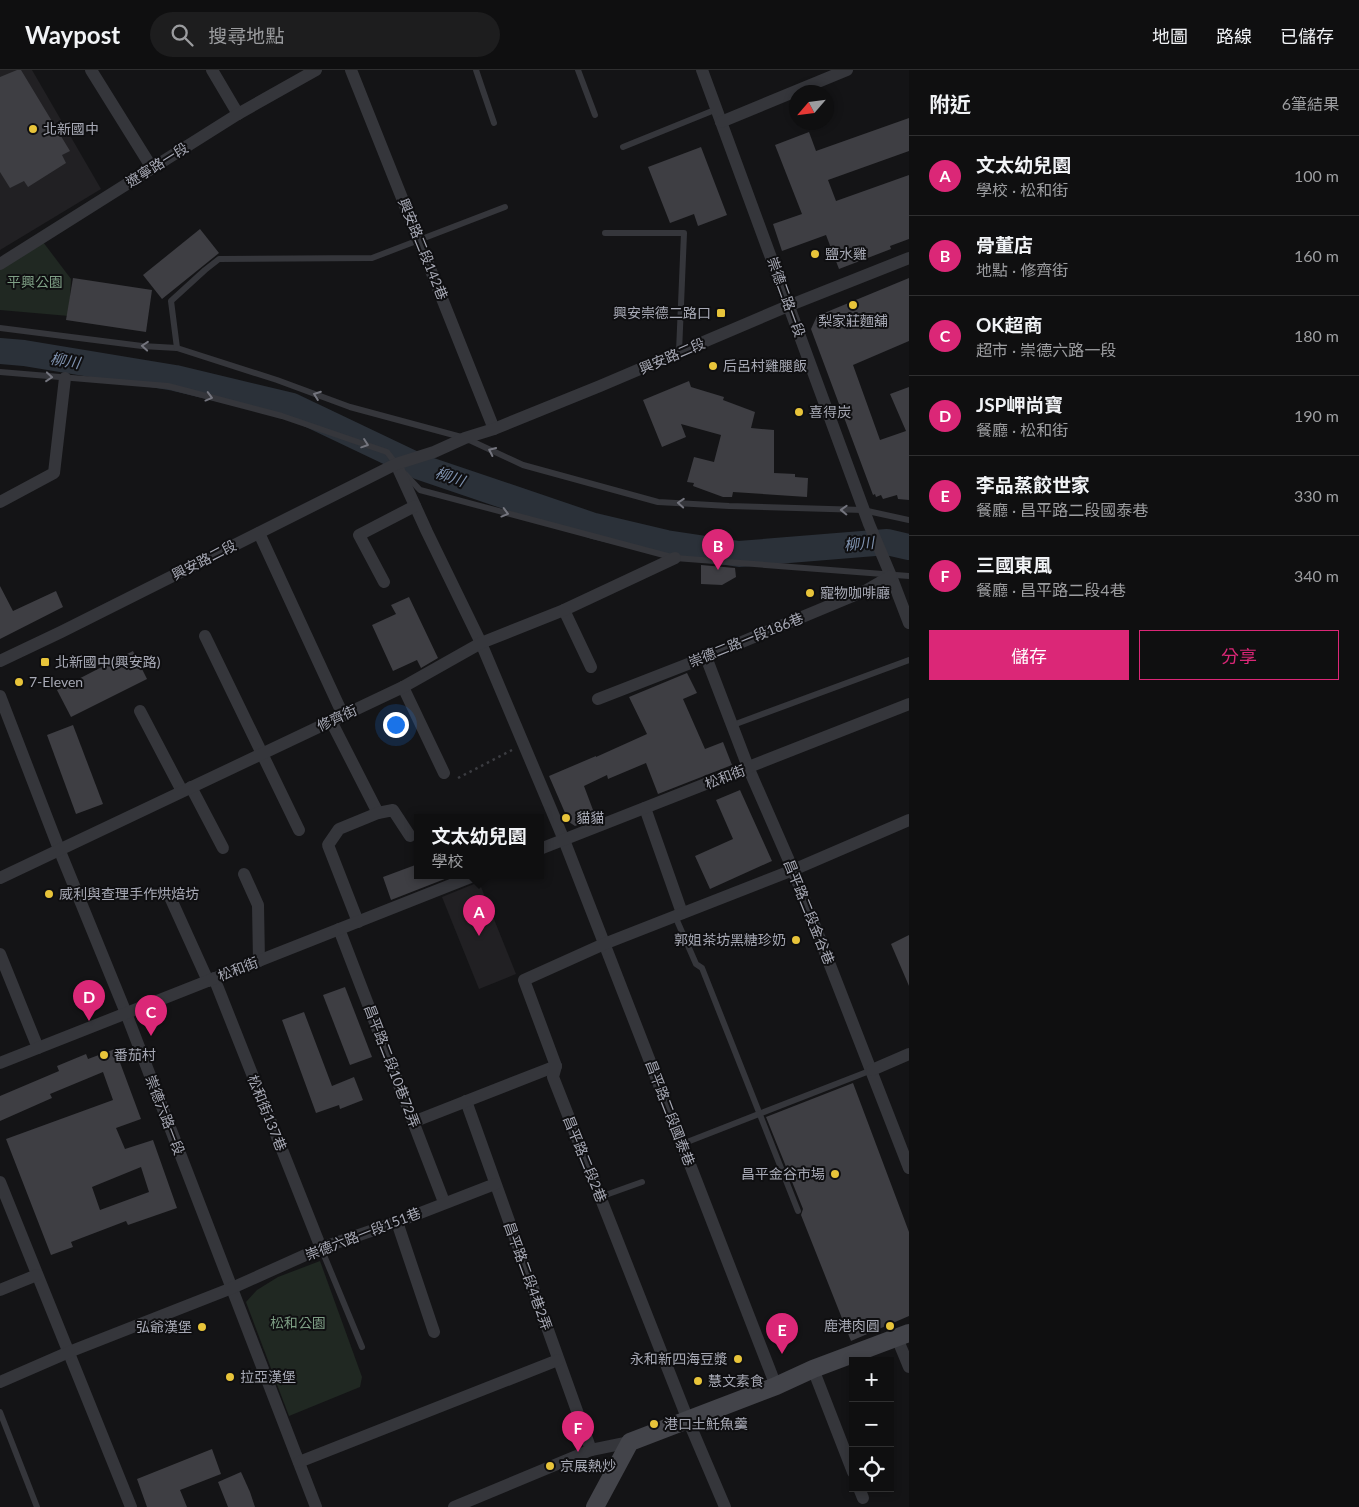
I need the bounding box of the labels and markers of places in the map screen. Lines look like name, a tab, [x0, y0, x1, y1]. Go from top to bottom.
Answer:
place label: 北新國中	[43, 120, 99, 137]
marker: 北新國中	[27, 123, 39, 135]
place label: 鹽水雞	[825, 245, 867, 262]
marker: 鹽水雞	[809, 248, 821, 260]
marker: 梨家莊麵舖	[847, 299, 859, 311]
place label: 興安崇德二路口	[613, 304, 711, 321]
marker: 興安崇德二路口	[715, 307, 727, 319]
place label: 梨家莊麵舖	[818, 312, 888, 329]
place label: 后呂村雞腿飯	[723, 357, 807, 374]
marker: 后呂村雞腿飯	[707, 360, 719, 372]
place label: 喜得炭	[809, 403, 851, 420]
marker: 喜得炭	[793, 406, 805, 418]
pin: B	[702, 529, 734, 570]
place label: 寵物咖啡廳	[820, 584, 890, 601]
marker: 寵物咖啡廳	[804, 587, 816, 599]
place label: 北新國中(興安路)	[55, 653, 161, 670]
marker: 北新國中(興安路)	[39, 656, 51, 668]
place label: 7-Eleven	[29, 673, 83, 690]
marker: 7-Eleven	[13, 676, 25, 688]
place label: 貓貓	[576, 809, 604, 826]
marker: 貓貓	[560, 812, 572, 824]
place label: 威利與查理手作烘焙坊	[59, 885, 199, 902]
marker: 威利與查理手作烘焙坊	[43, 888, 55, 900]
pin: A	[463, 895, 495, 936]
place label: 郭姐茶坊黑糖珍奶	[674, 931, 786, 948]
marker: 郭姐茶坊黑糖珍奶	[790, 934, 802, 946]
pin: D	[73, 980, 105, 1021]
pin: C	[135, 995, 167, 1036]
place label: 番茄村	[114, 1046, 156, 1063]
marker: 番茄村	[98, 1049, 110, 1061]
place label: 昌平金谷市場	[741, 1165, 825, 1182]
marker: 昌平金谷市場	[829, 1168, 841, 1180]
pin: E	[766, 1313, 798, 1354]
place label: 鹿港肉圓	[824, 1317, 880, 1334]
place label: 弘爺漢堡	[136, 1318, 192, 1335]
marker: 鹿港肉圓	[884, 1320, 896, 1332]
marker: 弘爺漢堡	[196, 1321, 208, 1333]
place label: 永和新四海豆漿	[630, 1350, 728, 1367]
marker: 永和新四海豆漿	[732, 1353, 744, 1365]
place label: 拉亞漢堡	[240, 1368, 296, 1385]
marker: 拉亞漢堡	[224, 1371, 236, 1383]
place label: 慧文素食	[708, 1372, 764, 1389]
marker: 慧文素食	[692, 1375, 704, 1387]
pin: F	[562, 1411, 594, 1452]
place label: 港口土魠魚羹	[664, 1415, 748, 1432]
marker: 港口土魠魚羹	[648, 1418, 660, 1430]
place label: 京展熱炒	[560, 1457, 616, 1474]
marker: 京展熱炒	[544, 1460, 556, 1472]

